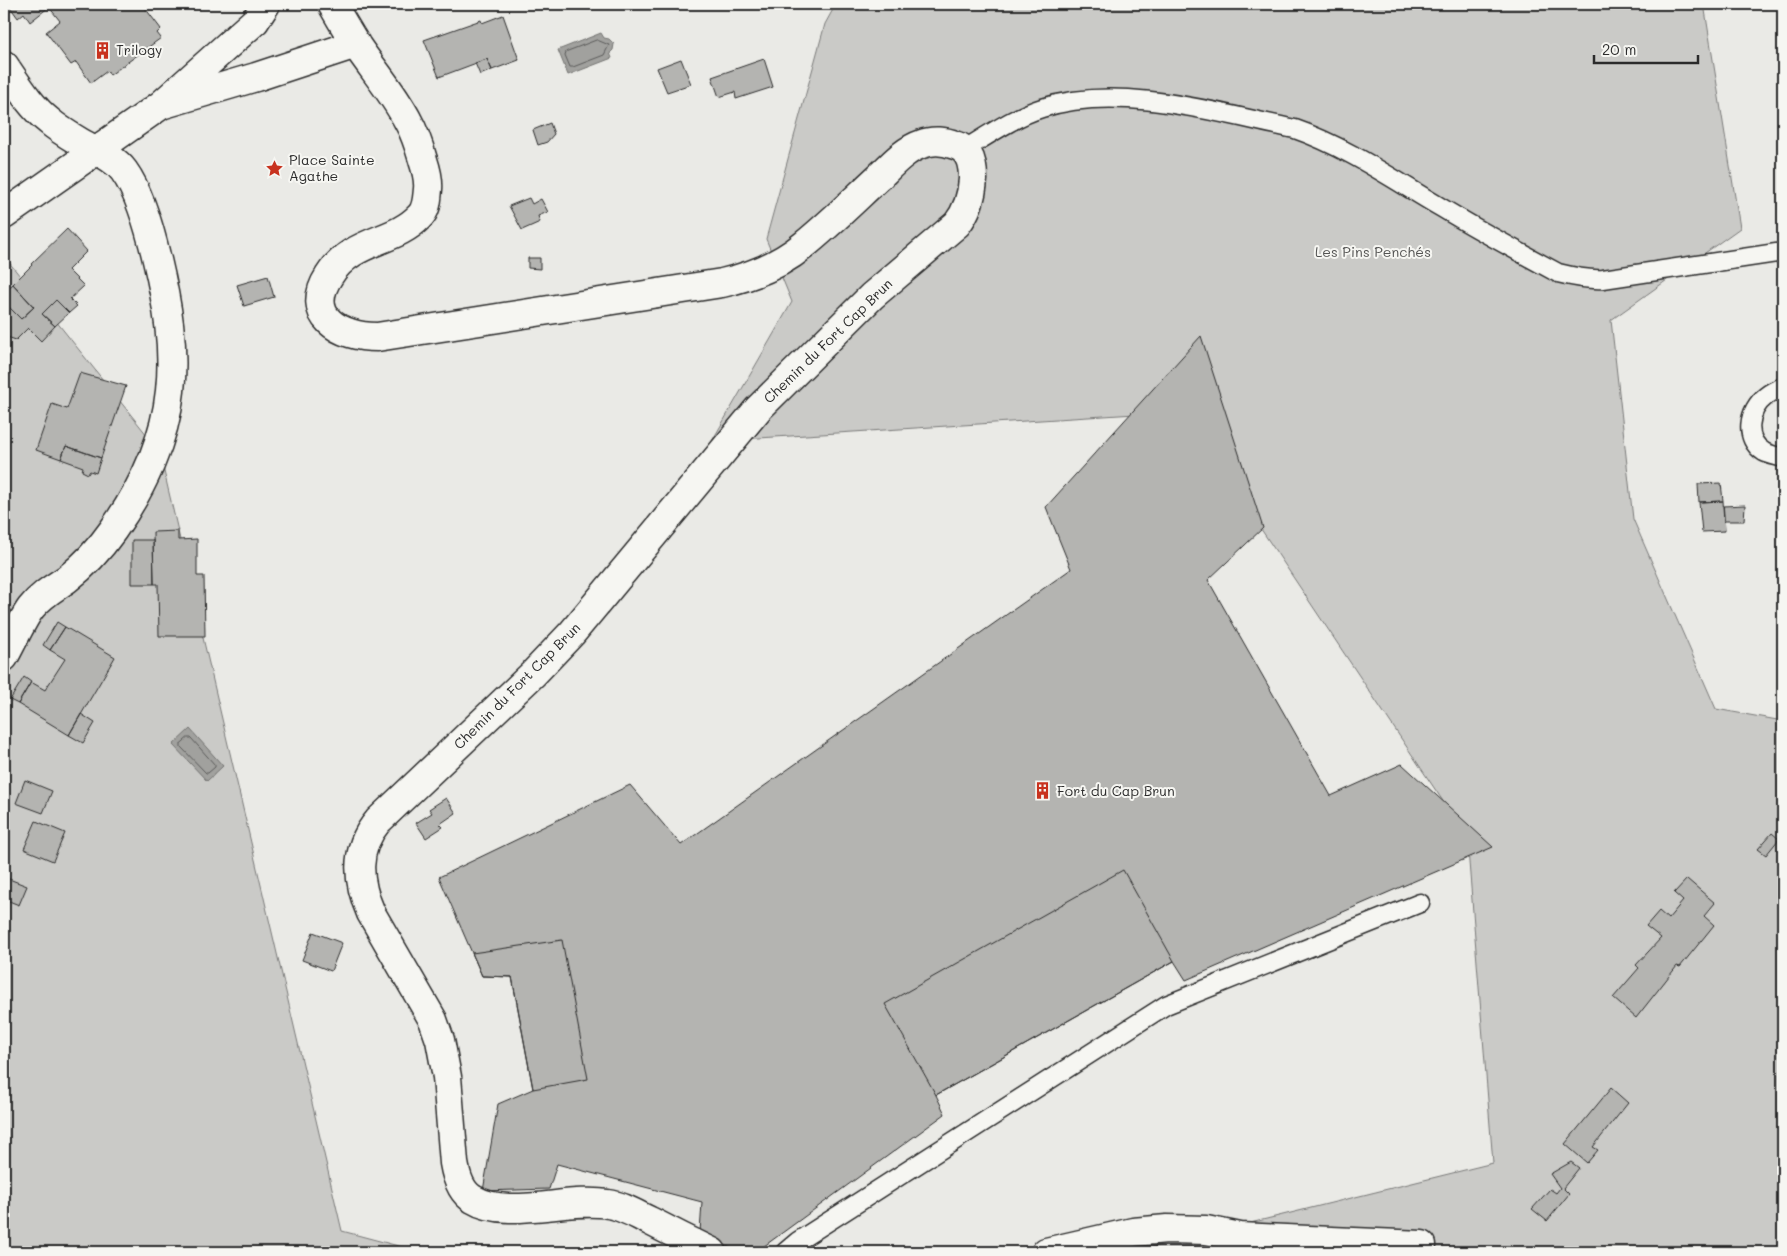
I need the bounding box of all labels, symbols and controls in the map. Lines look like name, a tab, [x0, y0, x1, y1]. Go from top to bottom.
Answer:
scale bar	[1594, 32, 1698, 64]
text: 20 m	[1602, 39, 1636, 59]
building icon: Trilogy	[92, 40, 112, 60]
place label: Trilogy	[116, 40, 162, 59]
place label: Place Sainte Agathe	[289, 150, 375, 185]
place icon: Place Sainte Agathe	[265, 158, 285, 178]
park label: Les Pins Penchés	[1315, 242, 1431, 261]
street label: Chemin du Fort Cap Brun	[759, 274, 896, 407]
street label: Chemin du Fort Cap Brun	[449, 618, 584, 753]
building icon: Fort du Cap Brun	[1033, 781, 1053, 801]
place label: Fort du Cap Brun	[1057, 781, 1175, 800]

